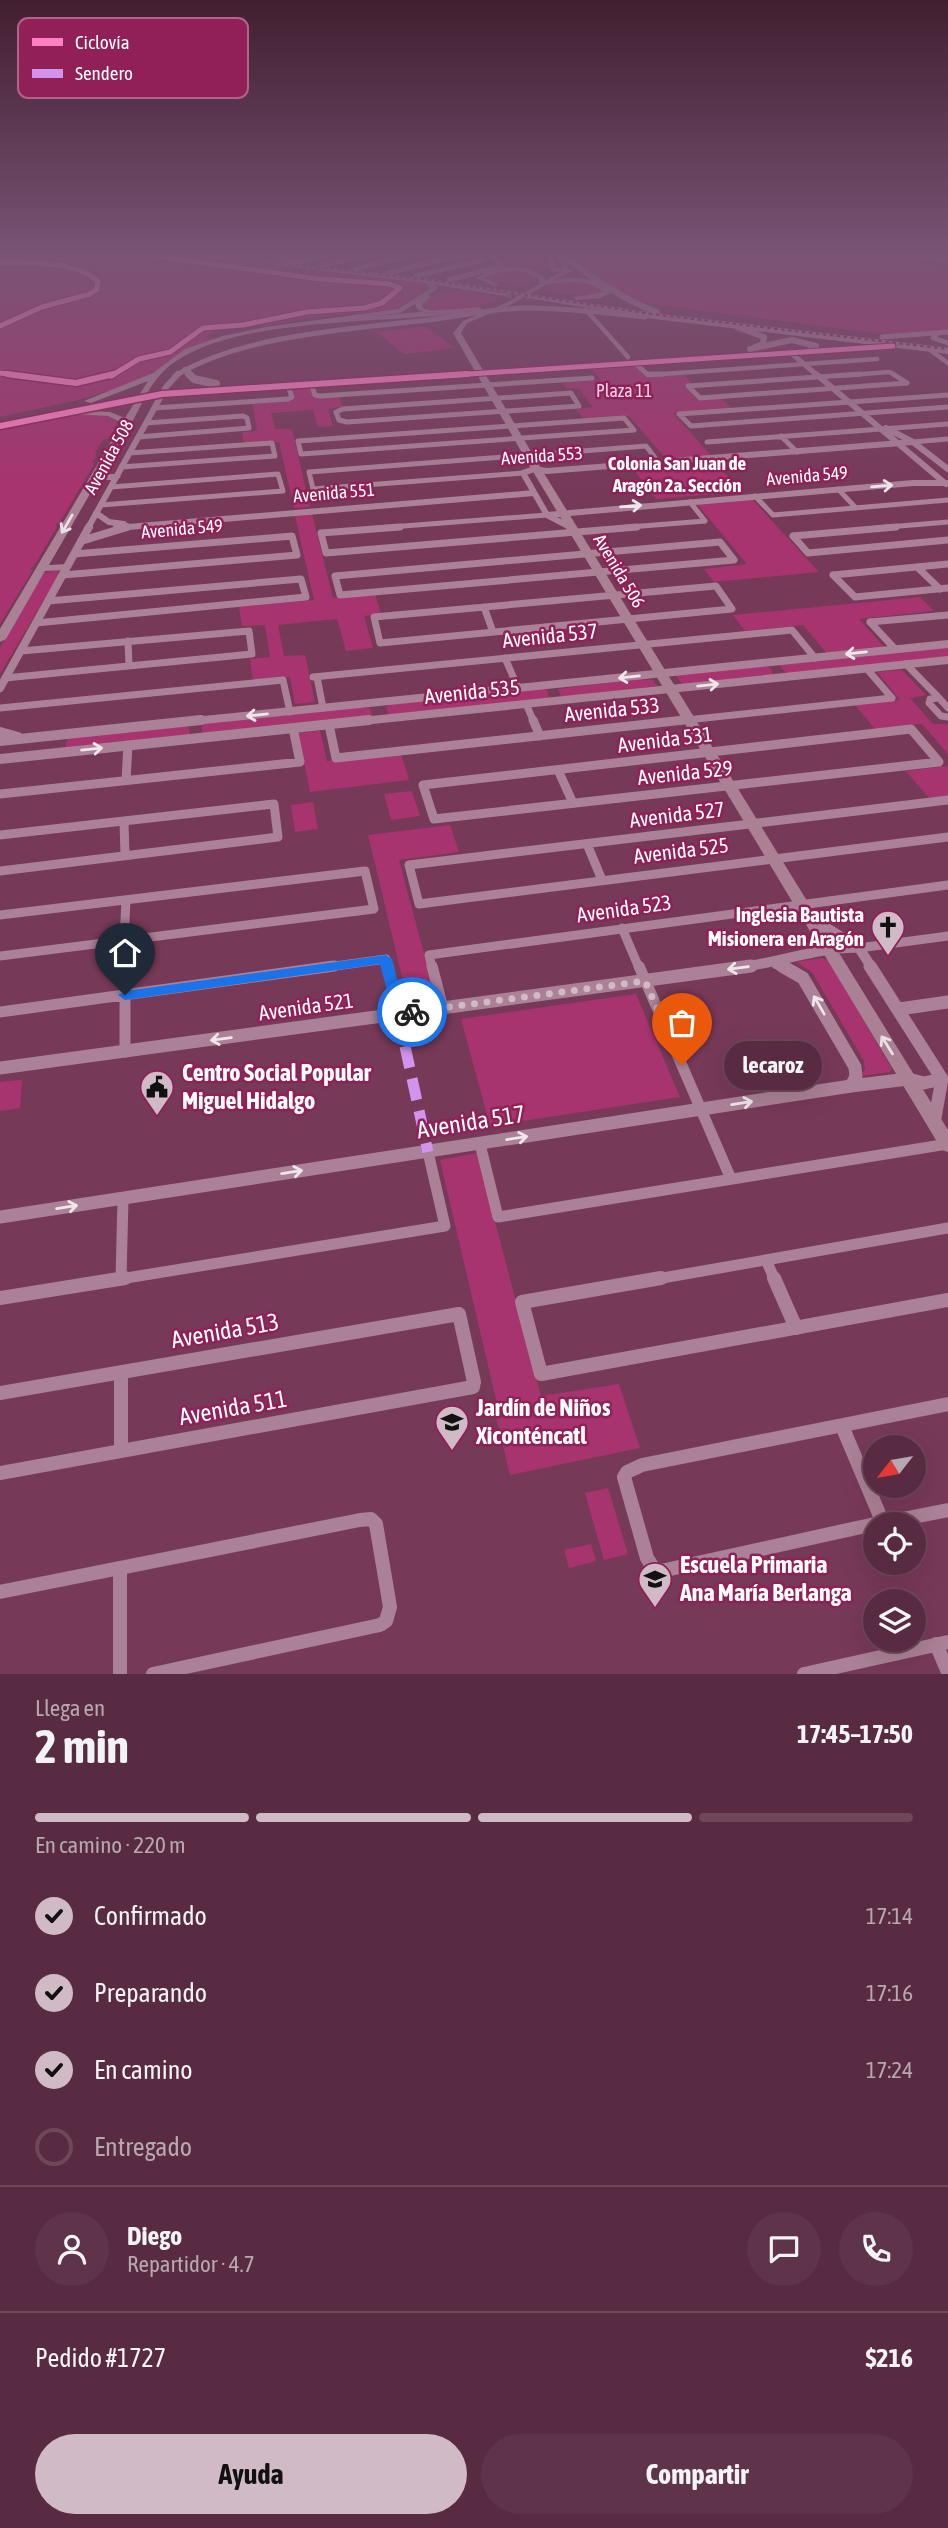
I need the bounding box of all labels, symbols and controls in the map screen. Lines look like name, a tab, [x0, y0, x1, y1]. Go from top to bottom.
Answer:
legend	[18, 18, 248, 98]
text: Ciclovía	[75, 31, 130, 53]
text: Sendero	[75, 62, 133, 84]
park label: Plaza 11	[596, 380, 652, 401]
street label: Avenida 508	[80, 416, 138, 498]
street label: Avenida 553	[500, 442, 584, 469]
district label: Colonia San Juan de Aragón 2a. Sección	[608, 452, 747, 496]
street label: Avenida 549	[765, 461, 849, 490]
street label: Avenida 551	[292, 478, 376, 507]
one-way arrow	[871, 479, 893, 492]
one-way arrow	[619, 500, 642, 513]
one-way arrow	[60, 513, 73, 534]
street label: Avenida 549	[140, 514, 224, 543]
street label: Avenida 506	[589, 530, 650, 611]
street label: Avenida 537	[501, 618, 599, 652]
one-way arrow	[845, 647, 868, 660]
one-way arrow	[619, 670, 641, 683]
street label: Avenida 535	[423, 674, 521, 708]
one-way arrow	[697, 678, 719, 691]
street label: Avenida 533	[563, 692, 661, 726]
one-way arrow	[246, 709, 269, 722]
street label: Avenida 531	[616, 721, 714, 757]
one-way arrow	[80, 742, 103, 755]
street label: Avenida 529	[636, 755, 734, 789]
street label: Avenida 527	[628, 796, 726, 832]
street label: Avenida 525	[632, 832, 730, 868]
street label: Avenida 523	[575, 889, 673, 927]
place label: Inglesia Bautista Misionera en Aragón	[708, 902, 864, 950]
church icon: Inglesia Bautista Misionera en Aragón	[869, 908, 907, 957]
pin	[95, 923, 155, 995]
icon: home	[106, 934, 144, 972]
one-way arrow	[727, 962, 750, 975]
courier	[377, 977, 447, 1047]
street label: Avenida 521	[257, 987, 355, 1025]
icon: bike	[393, 993, 431, 1031]
pin	[652, 993, 712, 1065]
one-way arrow	[811, 995, 825, 1015]
icon: bag	[663, 1004, 701, 1042]
one-way arrow	[211, 1032, 233, 1045]
one-way arrow	[880, 1036, 894, 1056]
callout: lecaroz	[724, 1040, 822, 1090]
text: lecaroz	[742, 1052, 804, 1078]
place label: Centro Social Popular Miguel Hidalgo	[182, 1059, 372, 1114]
public building icon: Centro Social Popular Miguel Hidalgo	[138, 1068, 176, 1117]
one-way arrow	[730, 1096, 753, 1109]
street label: Avenida 517	[415, 1100, 527, 1143]
one-way arrow	[505, 1131, 528, 1144]
one-way arrow	[280, 1166, 303, 1179]
one-way arrow	[56, 1200, 78, 1213]
street label: Avenida 513	[169, 1308, 281, 1353]
street label: Avenida 511	[177, 1385, 289, 1430]
place label: Jardín de Niños Xiconténcatl	[475, 1394, 611, 1449]
school or university icon: Jardín de Niños Xiconténcatl	[433, 1403, 471, 1452]
north arrow	[863, 1435, 926, 1498]
map controls	[863, 1435, 926, 1652]
button: locate	[863, 1512, 926, 1575]
place label: Escuela Primaria Ana María Berlanga	[679, 1551, 852, 1606]
school or university icon: Escuela Primaria Ana María Berlanga	[636, 1560, 674, 1609]
button: layers	[863, 1589, 926, 1652]
text: Llega en	[35, 1695, 105, 1721]
text: 17:45–17:50	[797, 1719, 913, 1749]
text: 2 min	[35, 1720, 129, 1773]
text: En camino · 220 m	[35, 1832, 186, 1858]
icon: check	[35, 1897, 73, 1935]
text: Confirmado	[94, 1901, 207, 1931]
text: 17:14	[866, 1903, 913, 1929]
icon: check	[35, 1974, 73, 2012]
text: Preparando	[94, 1978, 207, 2008]
text: 17:16	[866, 1980, 913, 2006]
icon: check	[35, 2051, 73, 2089]
text: En camino	[94, 2055, 193, 2085]
text: 17:24	[866, 2057, 913, 2083]
text: Entregado	[94, 2132, 192, 2162]
button: person	[35, 2212, 109, 2286]
button: chat	[747, 2212, 821, 2286]
button: phone	[839, 2212, 913, 2286]
text: Diego	[127, 2221, 182, 2251]
text: Repartidor · 4.7	[127, 2251, 254, 2277]
text: Pedido #1727	[35, 2343, 166, 2373]
text: $216	[865, 2343, 913, 2373]
button: Ayuda	[35, 2434, 467, 2514]
button: Compartir	[481, 2434, 913, 2514]

